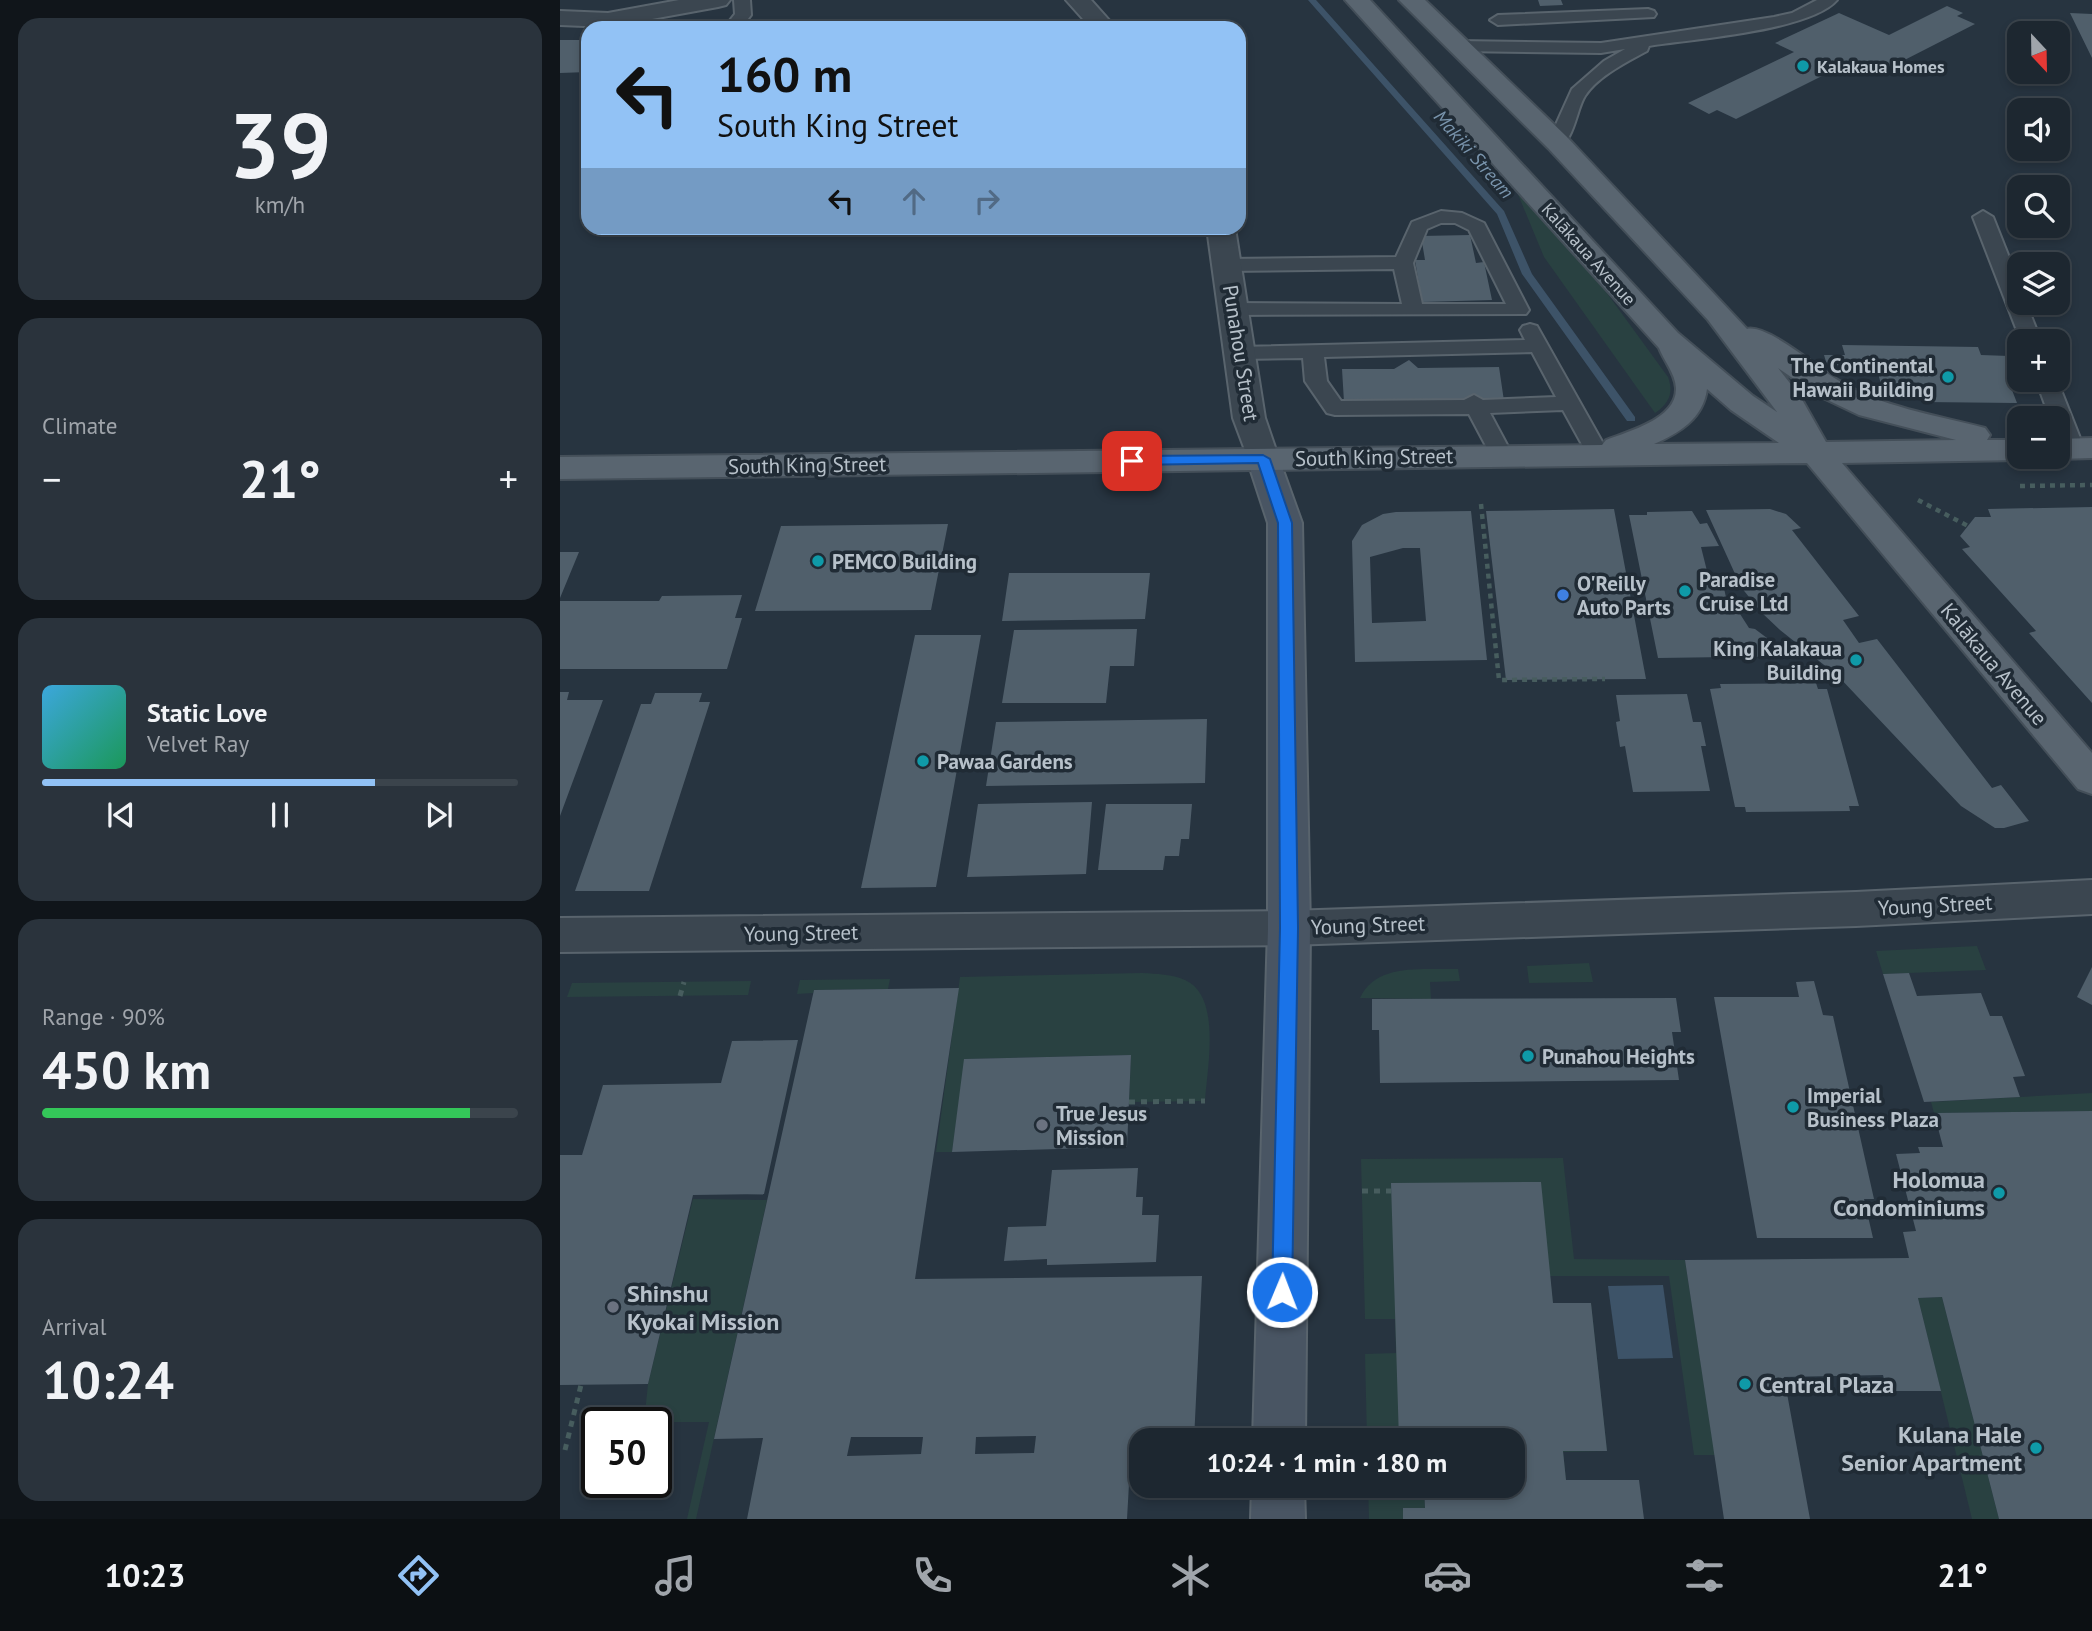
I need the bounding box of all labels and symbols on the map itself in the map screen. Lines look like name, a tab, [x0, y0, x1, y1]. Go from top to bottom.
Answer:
north arrow	[2007, 21, 2070, 84]
place label: Kalakaua Homes	[1817, 55, 1945, 78]
marker: Kalakaua Homes	[1795, 58, 1811, 74]
water label: Makiki Stream	[1429, 105, 1519, 203]
street label: Kalākaua Avenue	[1537, 198, 1641, 310]
street label: Punahou Street	[1217, 283, 1265, 423]
place label: The Continental Hawaii Building	[1791, 352, 1935, 403]
marker: The Continental Hawaii Building	[1940, 369, 1956, 385]
pin	[1102, 431, 1162, 491]
street label: South King Street	[1295, 442, 1453, 472]
street label: South King Street	[728, 450, 886, 480]
place label: PEMCO Building	[832, 548, 977, 575]
marker: PEMCO Building	[810, 553, 826, 569]
place label: Paradise Cruise Ltd	[1699, 566, 1788, 617]
place label: O'Reilly Auto Parts	[1577, 570, 1671, 621]
marker: Paradise Cruise Ltd	[1677, 583, 1693, 599]
marker: O'Reilly Auto Parts	[1555, 587, 1571, 603]
street label: Kalākaua Avenue	[1935, 597, 2053, 731]
place label: King Kalakaua Building	[1713, 635, 1842, 686]
marker: King Kalakaua Building	[1848, 652, 1864, 668]
place label: Pawaa Gardens	[937, 748, 1073, 775]
marker: Pawaa Gardens	[915, 753, 931, 769]
street label: Young Street	[1877, 889, 1993, 921]
street label: Young Street	[1310, 910, 1426, 940]
street label: Young Street	[744, 919, 858, 947]
place label: Punahou Heights	[1542, 1043, 1695, 1070]
marker: Punahou Heights	[1520, 1048, 1536, 1064]
place label: Imperial Business Plaza	[1807, 1082, 1939, 1133]
marker: Imperial Business Plaza	[1785, 1099, 1801, 1115]
place label: True Jesus Mission	[1056, 1100, 1147, 1151]
marker: True Jesus Mission	[1034, 1117, 1050, 1133]
place label: Holomua Condominiums	[1833, 1164, 1985, 1223]
marker: Holomua Condominiums	[1991, 1185, 2007, 1201]
position arrow	[1245, 1255, 1319, 1329]
place label: Shinshu Kyokai Mission	[627, 1278, 779, 1337]
marker: Shinshu Kyokai Mission	[605, 1299, 621, 1315]
place label: Central Plaza	[1759, 1369, 1894, 1400]
marker: Central Plaza	[1737, 1376, 1753, 1392]
speed limit sign: 50	[581, 1407, 672, 1498]
place label: Kulana Hale Senior Apartment	[1841, 1419, 2023, 1478]
marker: Kulana Hale Senior Apartment	[2028, 1440, 2044, 1456]

